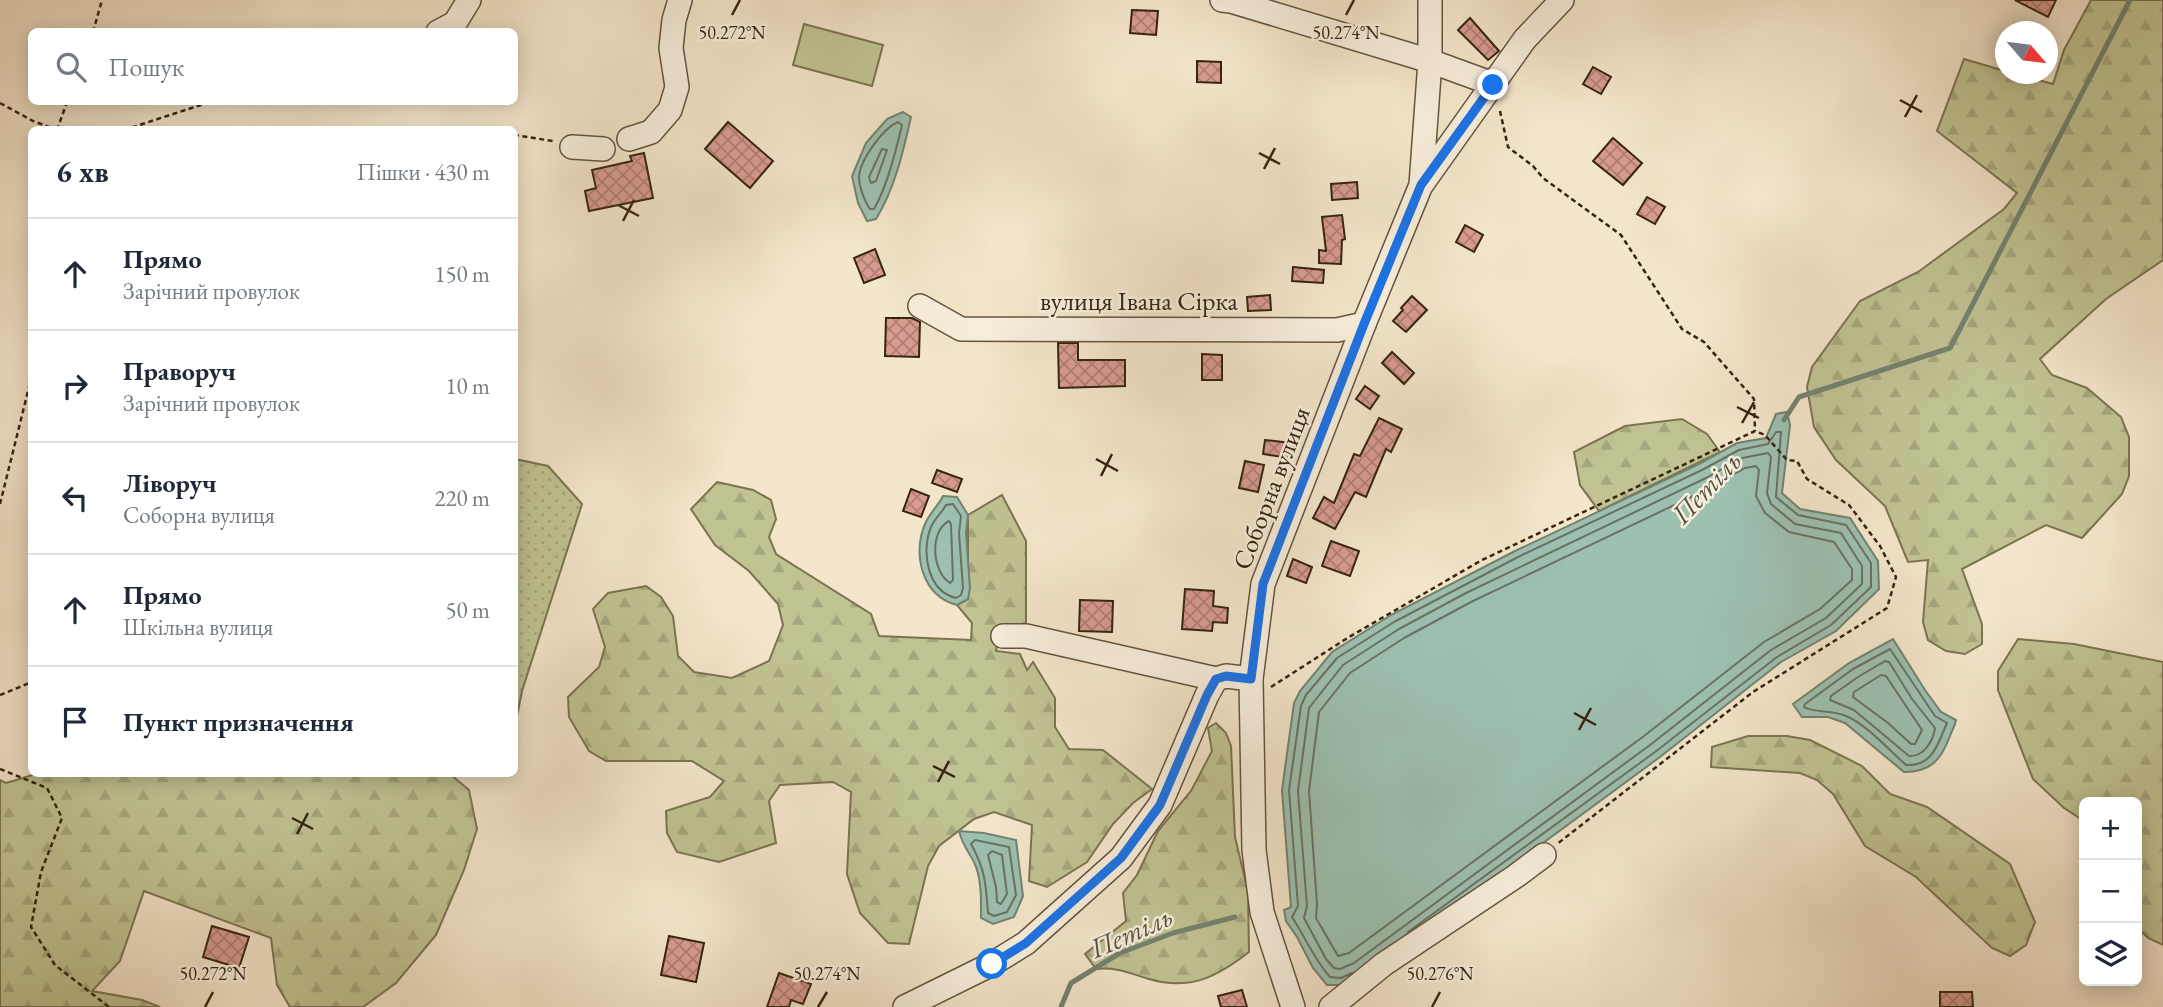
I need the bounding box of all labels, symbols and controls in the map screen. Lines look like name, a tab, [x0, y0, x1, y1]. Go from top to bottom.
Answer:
text: 50.272°N	[699, 21, 766, 44]
text: 50.274°N	[1313, 21, 1380, 44]
north arrow	[1995, 21, 2058, 84]
search box	[28, 28, 518, 105]
icon: search	[52, 48, 90, 86]
text: Пошук	[108, 50, 184, 84]
route end	[1477, 69, 1508, 100]
text: 6 хв	[56, 152, 109, 191]
text: Пішки · 430 m	[357, 157, 490, 187]
text: Прямо	[123, 242, 202, 276]
icon: ahead	[56, 255, 94, 293]
text: 150 m	[434, 259, 490, 289]
text: Зарічний провулок	[123, 276, 300, 306]
street label: вулиця Івана Сірка	[1040, 284, 1239, 318]
text: Праворуч	[123, 354, 236, 388]
icon: right	[56, 367, 94, 405]
text: 10 m	[445, 371, 490, 401]
text: Зарічний провулок	[123, 388, 300, 418]
street label: Соборна вулиця	[1224, 402, 1318, 574]
water label: Петіль	[1662, 443, 1749, 532]
text: Ліворуч	[123, 466, 217, 500]
icon: left	[56, 479, 94, 517]
text: 220 m	[434, 483, 490, 513]
text: Соборна вулиця	[123, 500, 275, 530]
text: Прямо	[123, 578, 202, 612]
icon: ahead	[56, 591, 94, 629]
text: 50 m	[445, 595, 490, 625]
text: Шкільна вулиця	[123, 612, 273, 642]
icon: arrive	[56, 703, 94, 741]
text: Пункт призначення	[123, 705, 354, 739]
map controls	[2079, 797, 2142, 986]
button: +	[2079, 797, 2142, 860]
button: −	[2079, 860, 2142, 923]
water label: Петіль	[1083, 898, 1178, 967]
button: layers	[2079, 923, 2142, 986]
route start	[976, 948, 1007, 979]
text: 50.272°N	[180, 962, 247, 985]
text: 50.274°N	[794, 962, 861, 985]
text: 50.276°N	[1407, 962, 1474, 985]

